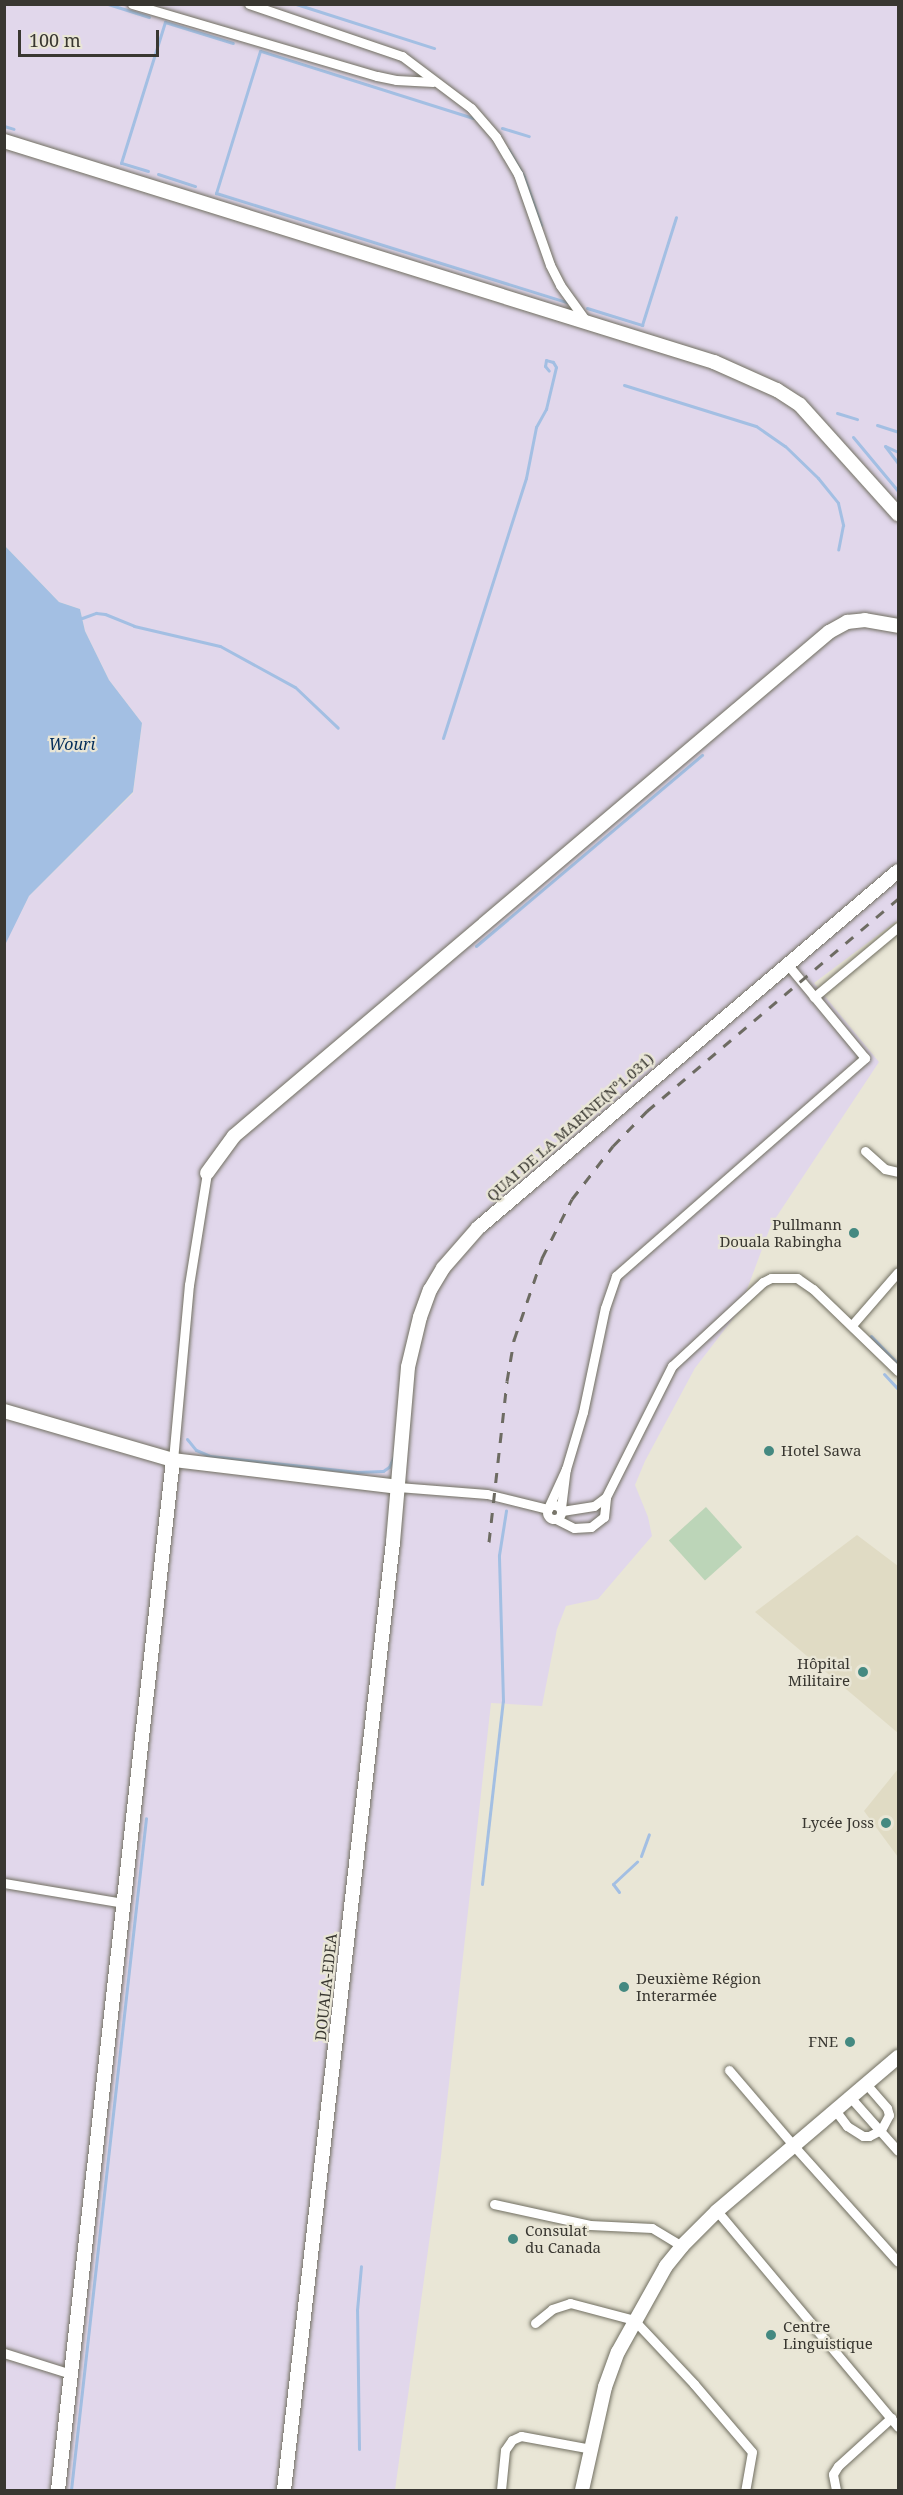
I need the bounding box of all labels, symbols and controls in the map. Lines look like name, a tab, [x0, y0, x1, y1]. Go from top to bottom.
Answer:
scale bar	[21, 18, 162, 56]
text: 100 m	[29, 28, 81, 52]
water label: Wouri	[49, 734, 95, 754]
street label: QUAI DE LA MARINE(N°1.031)	[483, 1050, 657, 1204]
place label: Pullmann Douala Rabingha	[719, 1215, 842, 1250]
marker: Pullmann Douala Rabingha	[847, 1226, 861, 1240]
place label: Hotel Sawa	[781, 1442, 861, 1460]
marker: Hotel Sawa	[762, 1444, 776, 1458]
place label: Hôpital Militaire	[788, 1654, 850, 1689]
marker: Hôpital Militaire	[854, 1663, 872, 1681]
place label: Lycée Joss	[802, 1814, 874, 1832]
marker: Lycée Joss	[879, 1816, 893, 1830]
street label: DOUALA-EDEA	[311, 1932, 341, 2042]
place label: Deuxième Région Interarmée	[636, 1969, 761, 2004]
marker: Deuxième Région Interarmée	[617, 1980, 631, 1994]
place label: FNE	[808, 2033, 838, 2051]
marker: FNE	[843, 2035, 857, 2049]
place label: Consulat du Canada	[525, 2221, 601, 2256]
marker: Consulat du Canada	[506, 2232, 520, 2246]
place label: Centre Linguistique	[783, 2317, 873, 2352]
marker: Centre Linguistique	[764, 2328, 778, 2342]

